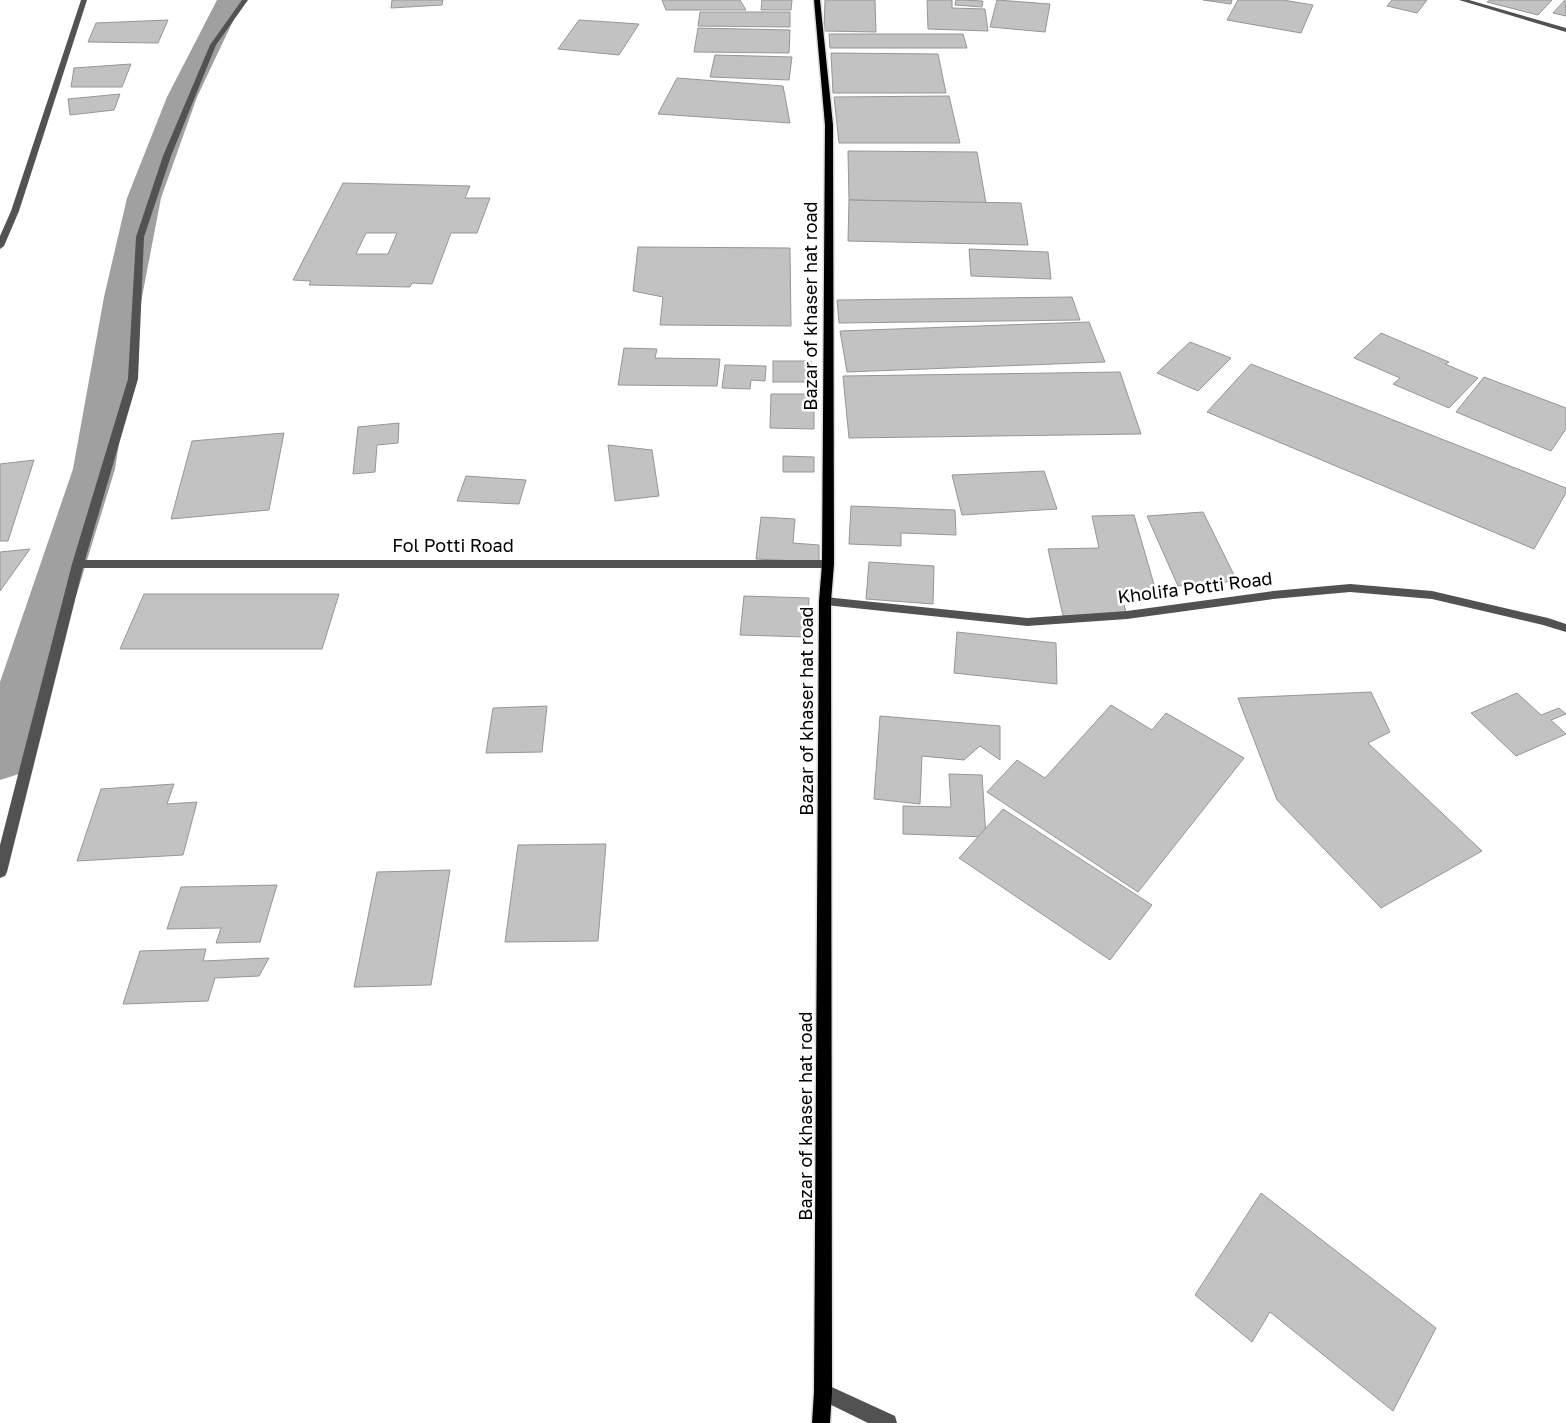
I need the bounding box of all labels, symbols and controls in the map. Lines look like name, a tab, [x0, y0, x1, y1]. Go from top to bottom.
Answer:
street label: Bazar of khaser hat road	[799, 201, 821, 411]
street label: Fol Potti Road	[392, 534, 514, 556]
street label: Kholifa Potti Road	[1116, 567, 1274, 607]
street label: Bazar of khaser hat road	[795, 606, 817, 816]
street label: Bazar of khaser hat road	[794, 1011, 816, 1221]

